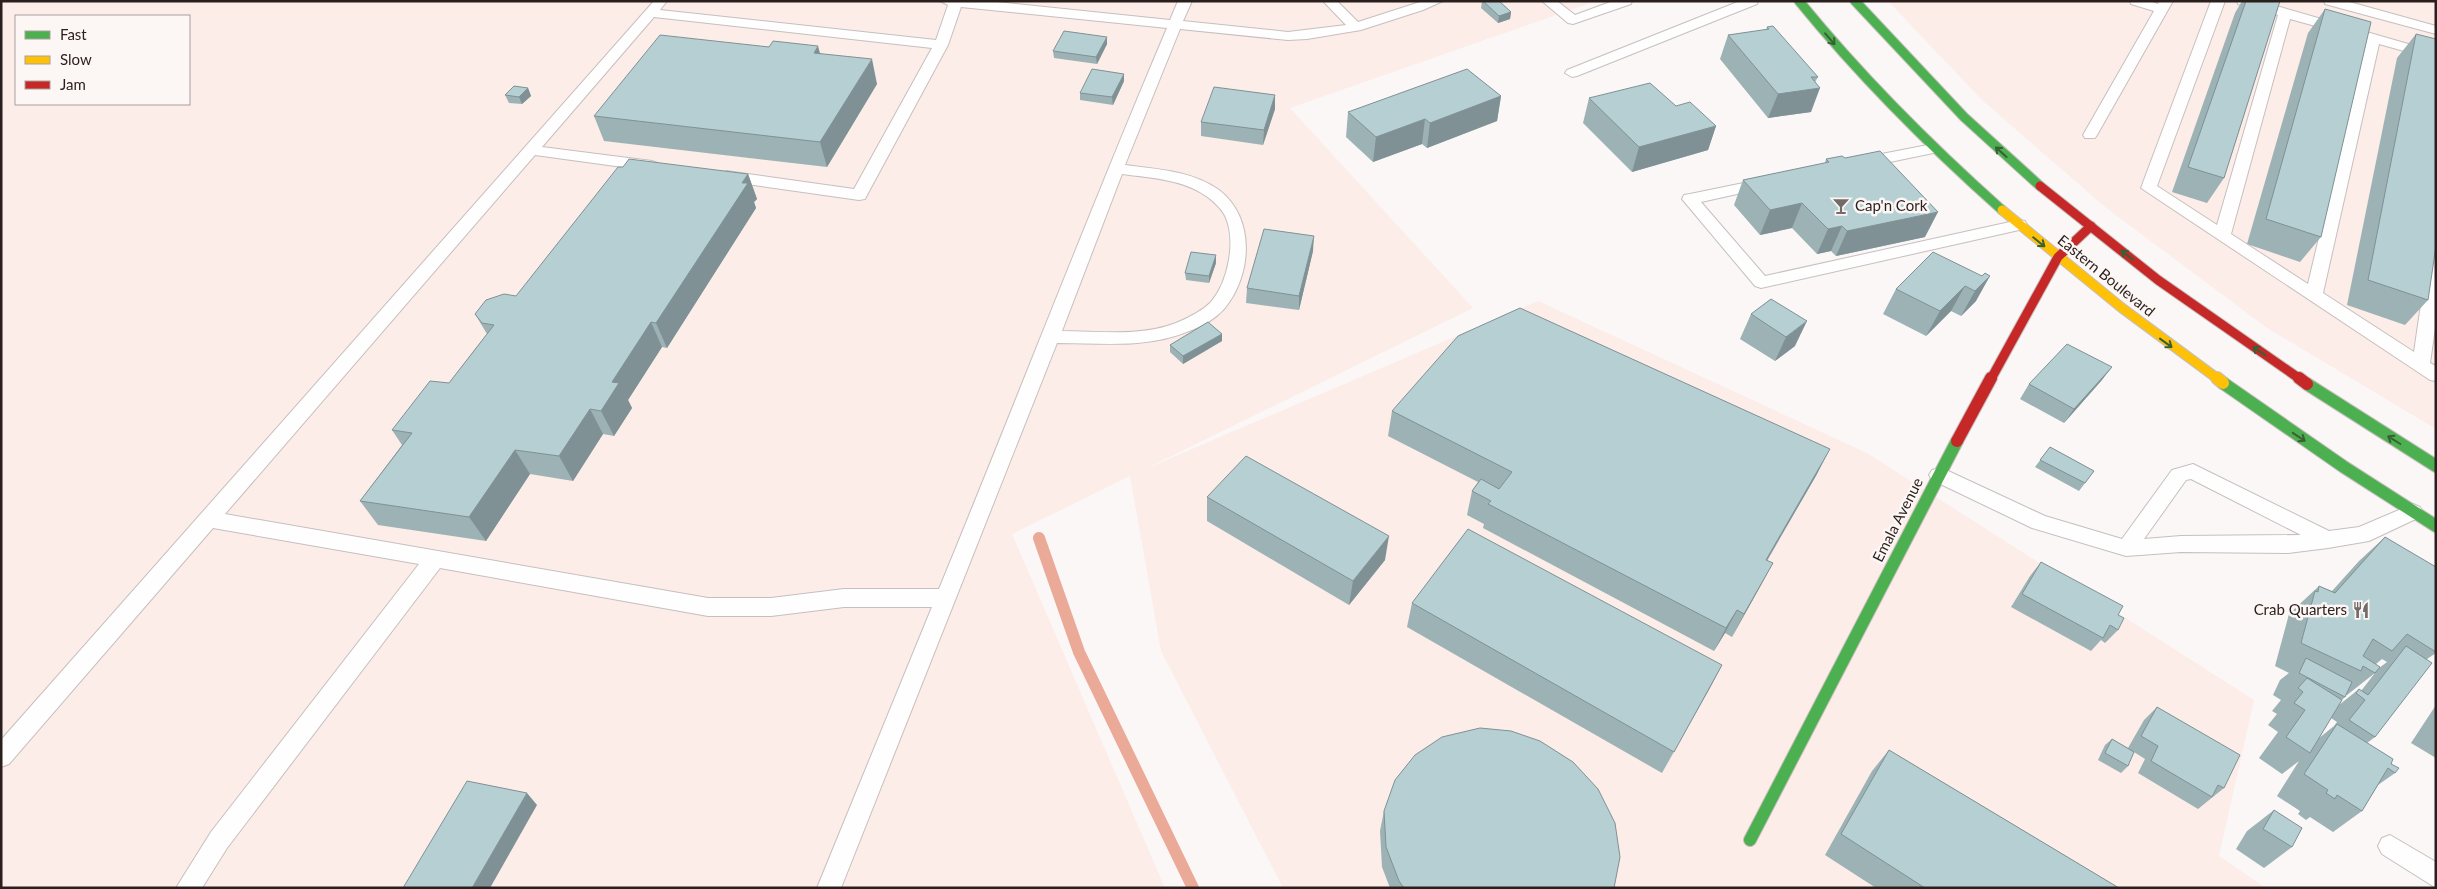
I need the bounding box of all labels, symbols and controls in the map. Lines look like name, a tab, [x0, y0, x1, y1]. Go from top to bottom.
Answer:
legend	[15, 15, 190, 105]
text: Fast	[60, 25, 87, 43]
one-way arrow	[1824, 32, 1835, 45]
text: Slow	[60, 50, 92, 68]
text: Jam	[60, 75, 86, 93]
one-way arrow	[1995, 146, 2008, 158]
bar icon: Cap'n Cork	[1831, 196, 1851, 216]
place label: Cap'n Cork	[1855, 196, 1928, 214]
street label: Eastern Boulevard	[2054, 231, 2159, 320]
one-way arrow	[2032, 236, 2045, 247]
one-way arrow	[2120, 250, 2134, 260]
one-way arrow	[2159, 338, 2173, 348]
one-way arrow	[2252, 345, 2266, 355]
one-way arrow	[2291, 432, 2305, 442]
one-way arrow	[2388, 434, 2402, 444]
street label: Emala Avenue	[1868, 474, 1926, 565]
place label: Crab Quarters	[2254, 600, 2347, 618]
restaurant icon: Crab Quarters	[2351, 600, 2371, 620]

